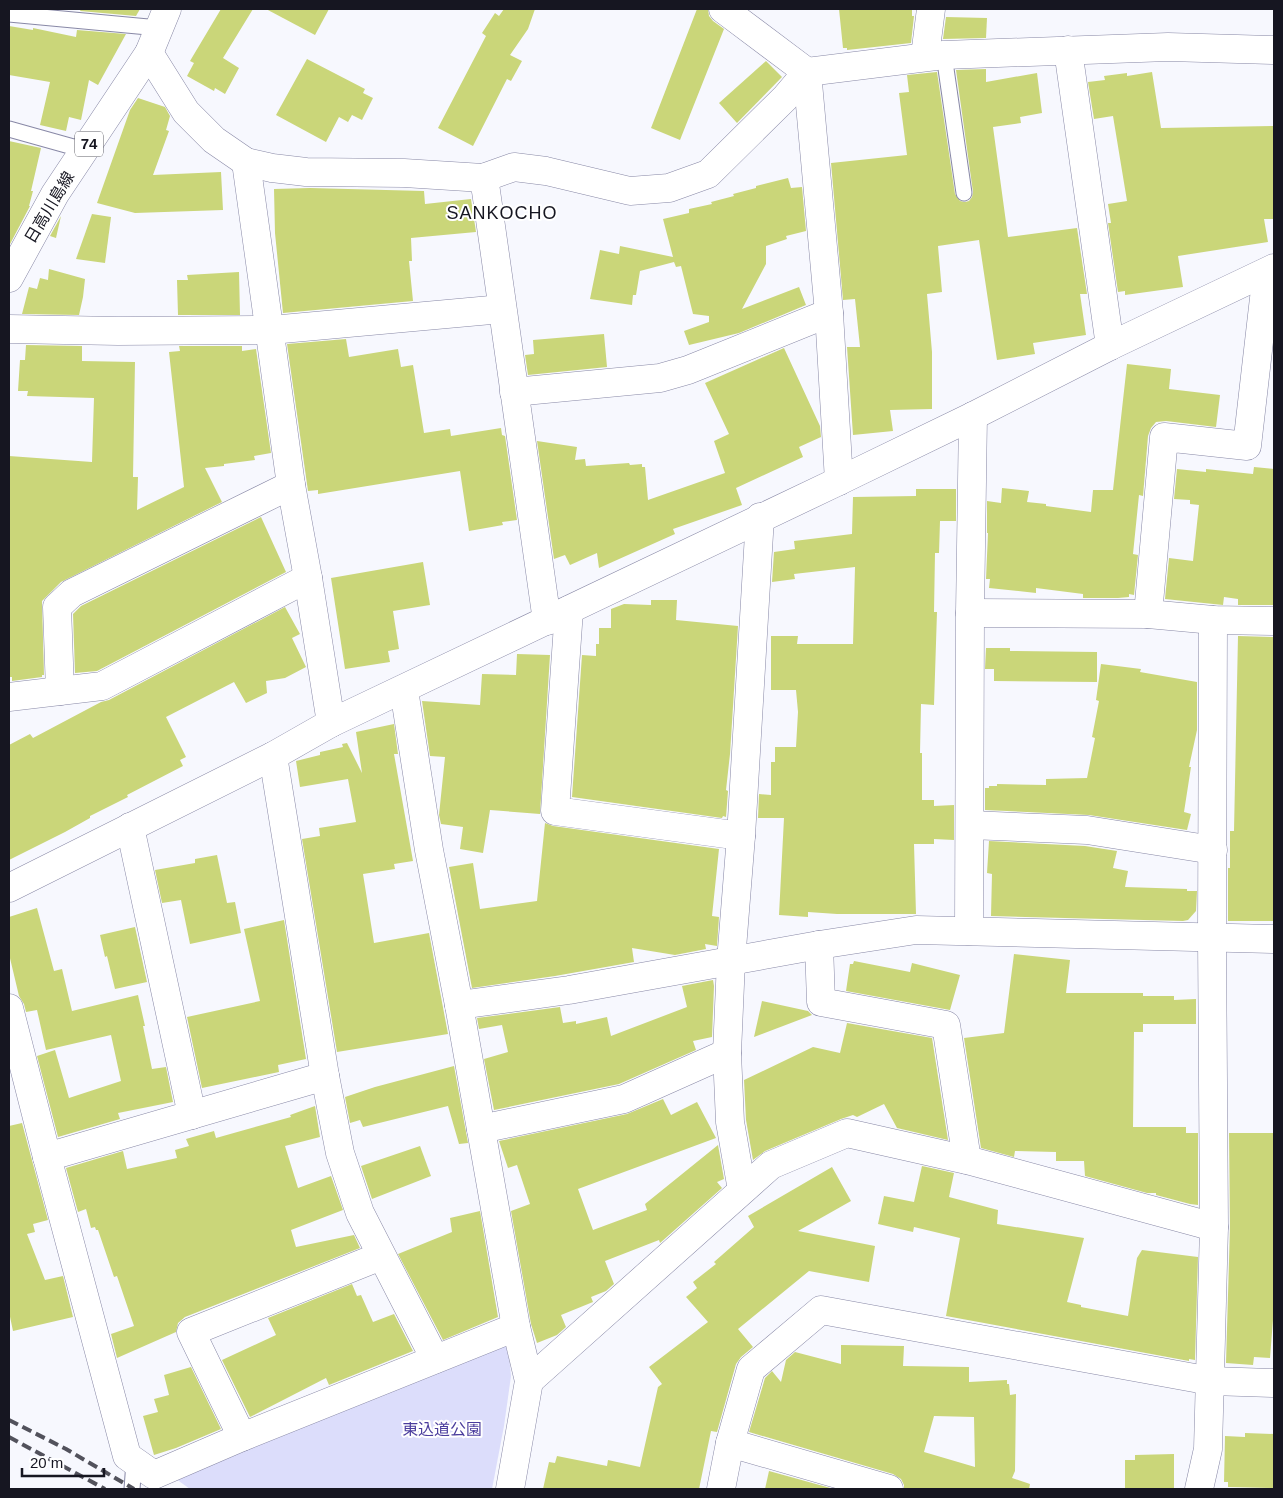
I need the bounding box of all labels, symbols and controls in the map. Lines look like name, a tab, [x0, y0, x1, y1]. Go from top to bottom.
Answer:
road number: 74	[75, 132, 103, 156]
street label: 日高川島線	[22, 169, 77, 246]
district label: SANKOCHO	[446, 203, 558, 223]
park label: 東込道公園	[402, 1421, 482, 1438]
scale bar	[22, 1446, 105, 1478]
text: 20 m	[30, 1454, 63, 1471]

